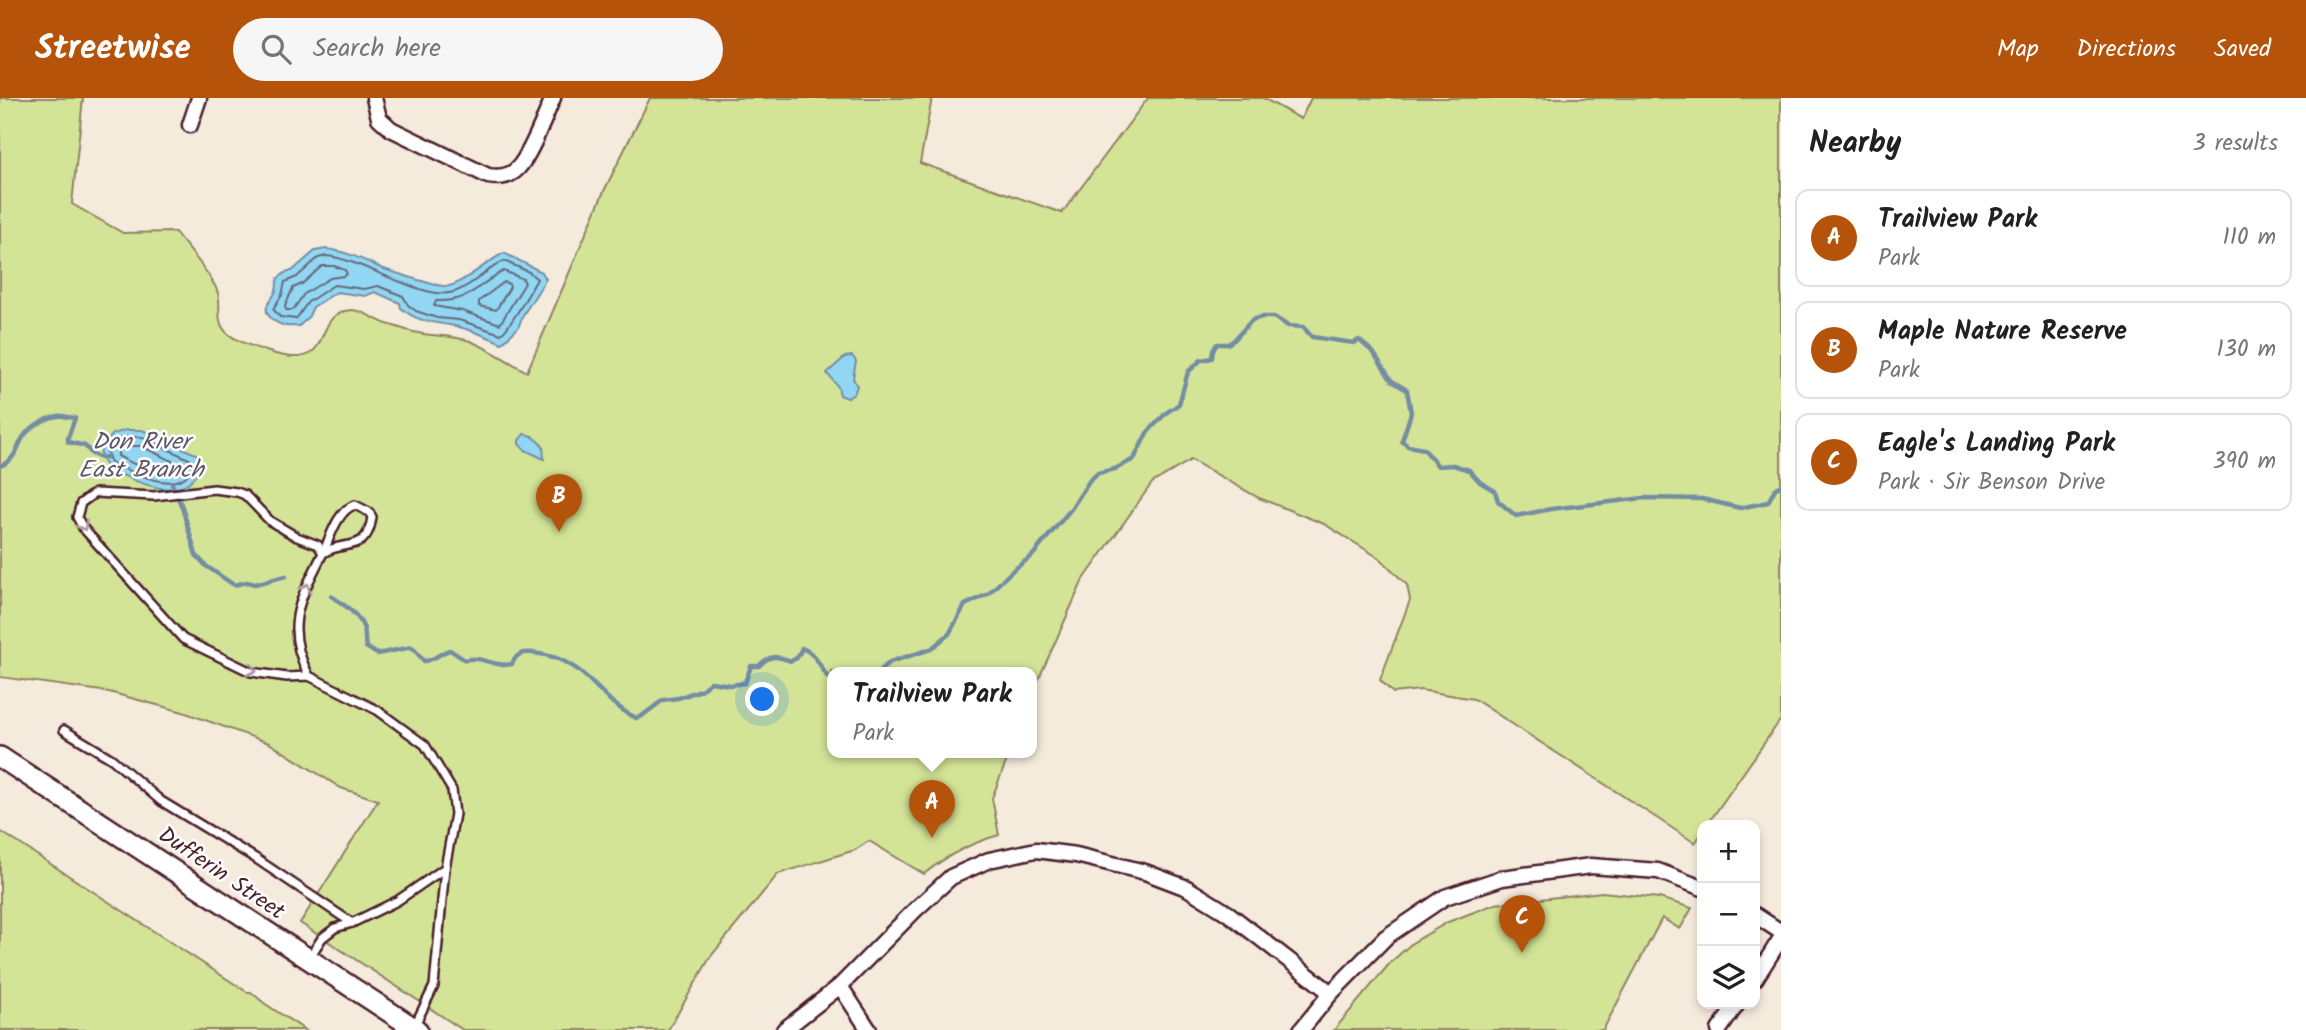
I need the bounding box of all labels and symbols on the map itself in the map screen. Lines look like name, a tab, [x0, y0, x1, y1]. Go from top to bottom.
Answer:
water label: Don River East Branch	[78, 423, 206, 490]
pin: B	[536, 474, 582, 532]
one-way arrow	[75, 518, 88, 531]
one-way arrow	[298, 583, 312, 595]
one-way arrow	[246, 662, 258, 676]
your location	[745, 682, 779, 716]
pin: A	[909, 780, 955, 838]
street label: Dufferin Street	[150, 818, 293, 930]
pin: C	[1499, 895, 1545, 953]

